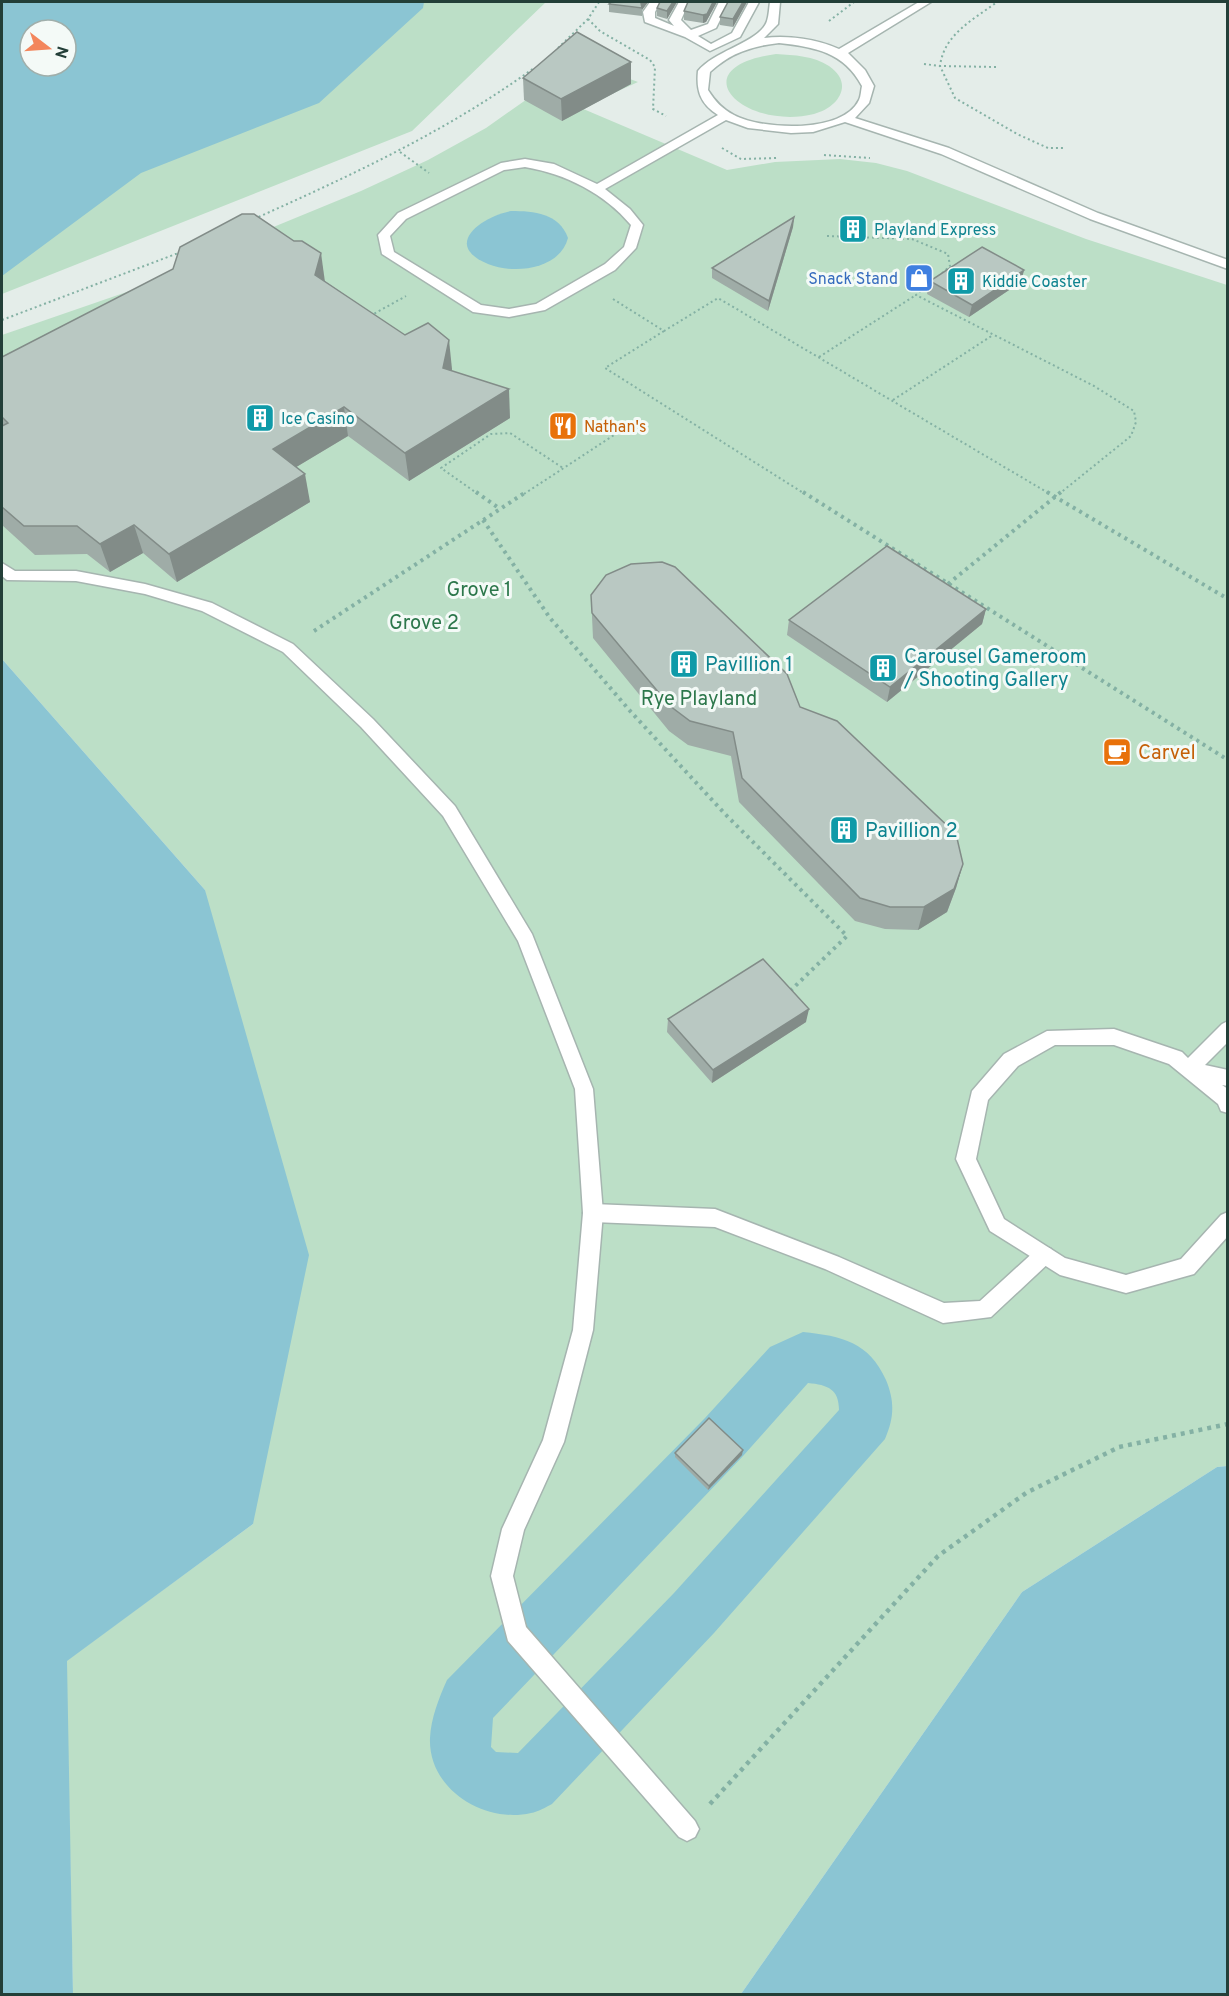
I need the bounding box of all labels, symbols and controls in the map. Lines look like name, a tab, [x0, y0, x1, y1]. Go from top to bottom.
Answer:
north arrow	[18, 18, 78, 78]
text: N	[49, 43, 72, 60]
building icon: Playland Express	[837, 213, 869, 245]
place label: Playland Express	[874, 221, 996, 241]
shop icon: Snack Stand	[903, 262, 935, 294]
building icon: Kiddie Coaster	[945, 265, 977, 297]
place label: Snack Stand	[808, 270, 898, 290]
place label: Kiddie Coaster	[982, 273, 1087, 293]
building icon: Ice Casino	[244, 402, 276, 434]
place label: Ice Casino	[281, 410, 355, 430]
restaurant icon: Nathan's	[547, 410, 579, 442]
place label: Nathan's	[584, 418, 646, 438]
park label: Grove 1	[446, 578, 512, 604]
park label: Grove 2	[389, 611, 459, 637]
place label: Carousel Gameroom / Shooting Gallery	[903, 645, 1087, 694]
building icon: Pavillion 1	[668, 648, 700, 680]
building icon: Carousel Gameroom / Shooting Gallery	[867, 652, 899, 684]
place label: Pavillion 1	[705, 653, 793, 679]
park label: Rye Playland	[641, 687, 757, 713]
cafe icon: Carvel	[1101, 736, 1133, 768]
place label: Carvel	[1138, 741, 1196, 767]
building icon: Pavillion 2	[828, 814, 860, 846]
place label: Pavillion 2	[865, 819, 958, 845]

